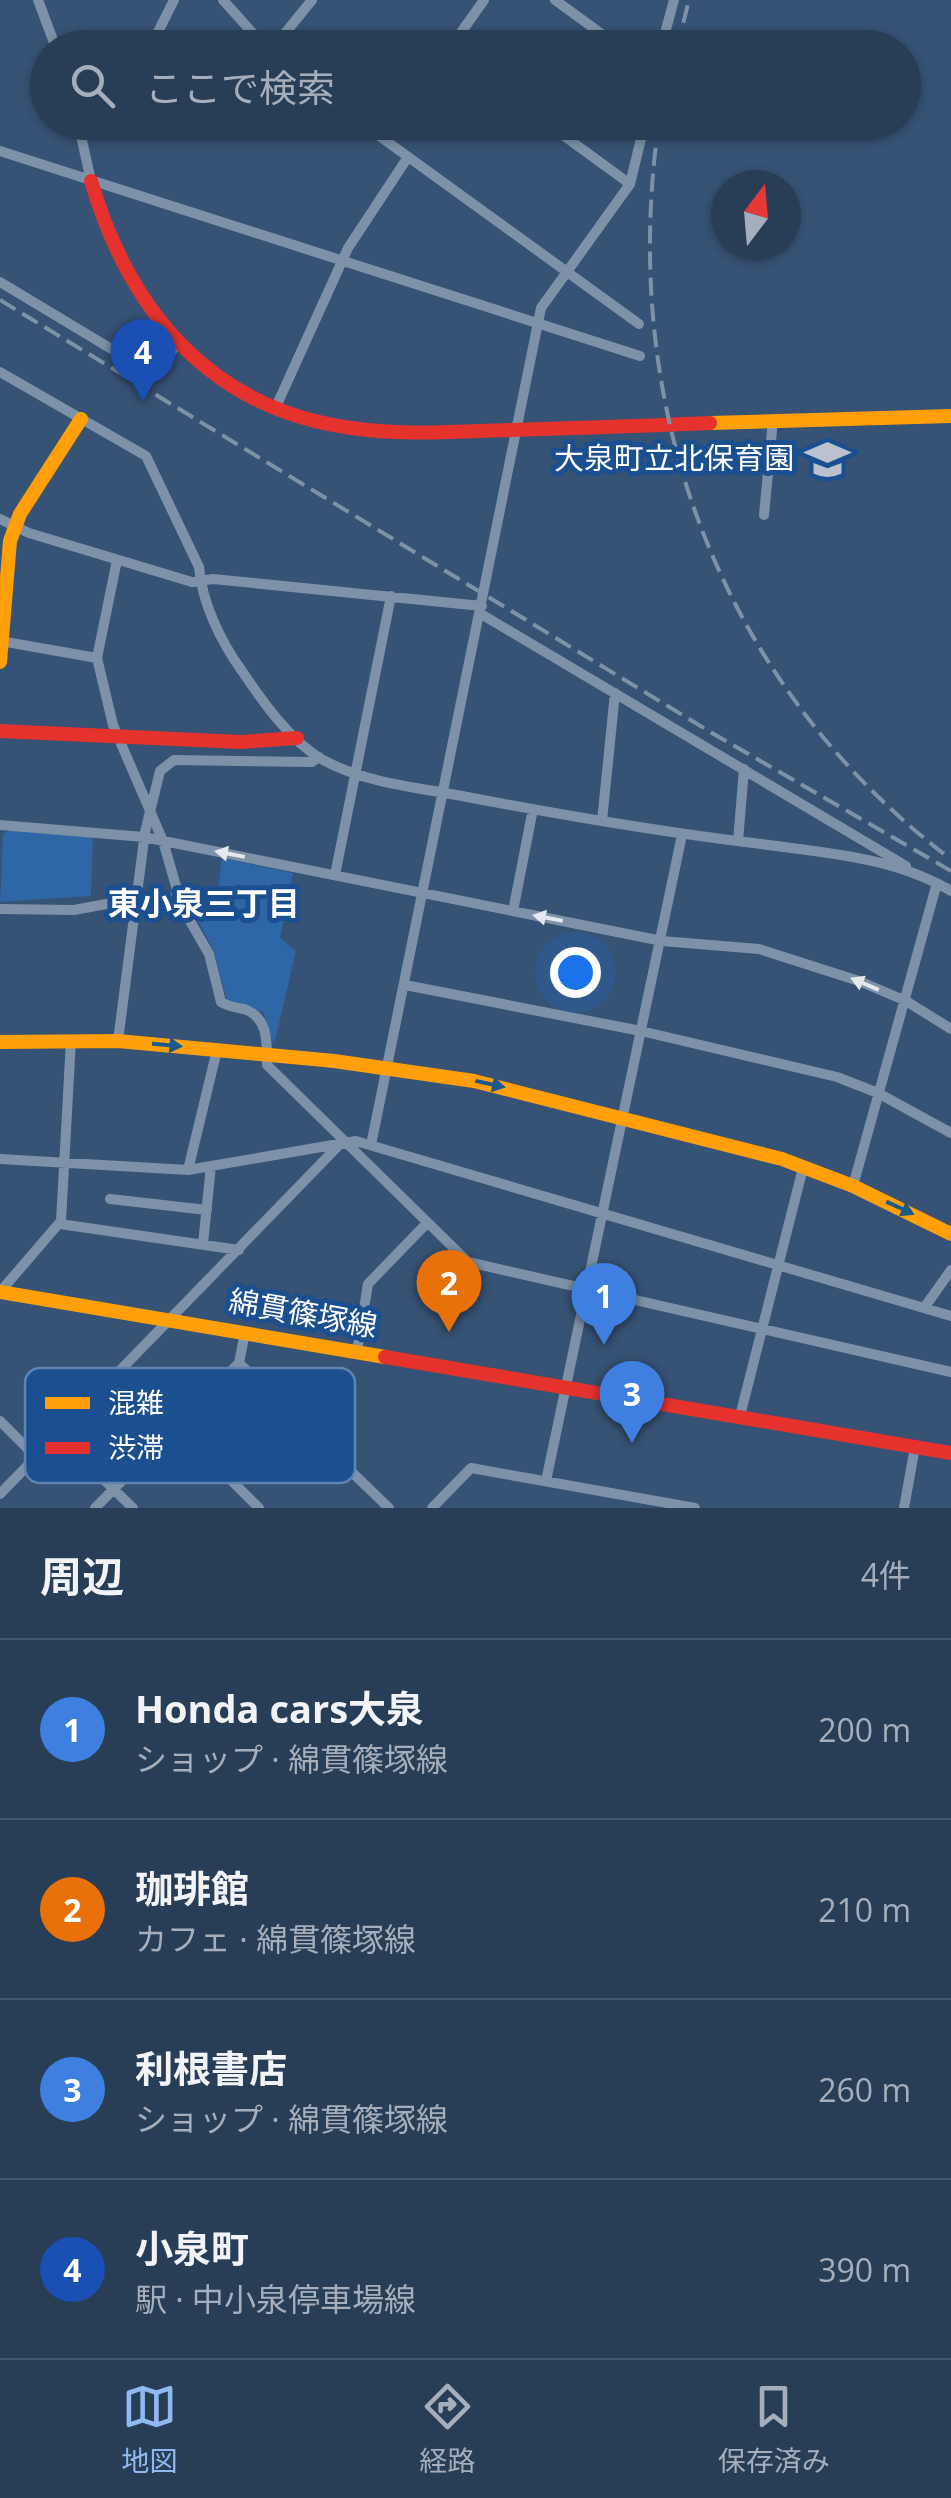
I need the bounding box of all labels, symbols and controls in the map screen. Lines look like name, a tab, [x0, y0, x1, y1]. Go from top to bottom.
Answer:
search box	[30, 30, 921, 140]
icon: search	[65, 58, 120, 113]
text: ここで検索	[145, 61, 335, 113]
north arrow	[711, 170, 801, 260]
pin: 4	[110, 318, 176, 401]
school or university icon: 大泉町立北保育園	[803, 435, 851, 483]
place label: 大泉町立北保育園	[554, 437, 794, 478]
one-way arrow	[214, 845, 245, 861]
district label: 東小泉三丁目	[108, 881, 300, 924]
one-way arrow	[532, 909, 563, 925]
your location	[550, 947, 601, 998]
one-way arrow	[850, 975, 880, 991]
one-way arrow	[152, 1038, 184, 1054]
one-way arrow	[475, 1077, 506, 1092]
one-way arrow	[886, 1199, 915, 1216]
pin: 2	[416, 1250, 482, 1332]
pin: 1	[572, 1262, 636, 1345]
street label: 綿貫篠塚線	[226, 1279, 381, 1346]
pin: 3	[600, 1360, 664, 1443]
legend	[25, 1368, 355, 1483]
text: 混雑	[108, 1383, 164, 1421]
text: 渋滞	[108, 1428, 164, 1466]
text: 周辺	[40, 1547, 124, 1604]
text: 4件	[861, 1553, 911, 1596]
text: Honda cars大泉	[135, 1682, 424, 1734]
text: 1	[63, 1708, 82, 1751]
text: 200 m	[818, 1708, 911, 1751]
text: ショップ · 綿貫篠塚線	[135, 1737, 448, 1780]
text: 珈琲館	[135, 1862, 249, 1914]
text: 2	[63, 1888, 82, 1931]
text: 210 m	[818, 1888, 911, 1931]
text: カフェ · 綿貫篠塚線	[135, 1917, 416, 1960]
text: 利根書店	[135, 2042, 287, 2094]
text: 3	[63, 2068, 82, 2111]
text: 260 m	[818, 2068, 911, 2111]
text: ショップ · 綿貫篠塚線	[135, 2097, 448, 2140]
text: 小泉町	[135, 2222, 249, 2274]
text: 4	[63, 2248, 82, 2291]
text: 390 m	[818, 2248, 911, 2291]
text: 駅 · 中小泉停車場線	[135, 2277, 416, 2320]
tab: 地図	[121, 2379, 177, 2479]
tab: 経路	[419, 2379, 476, 2479]
tab: 保存済み	[718, 2379, 830, 2479]

